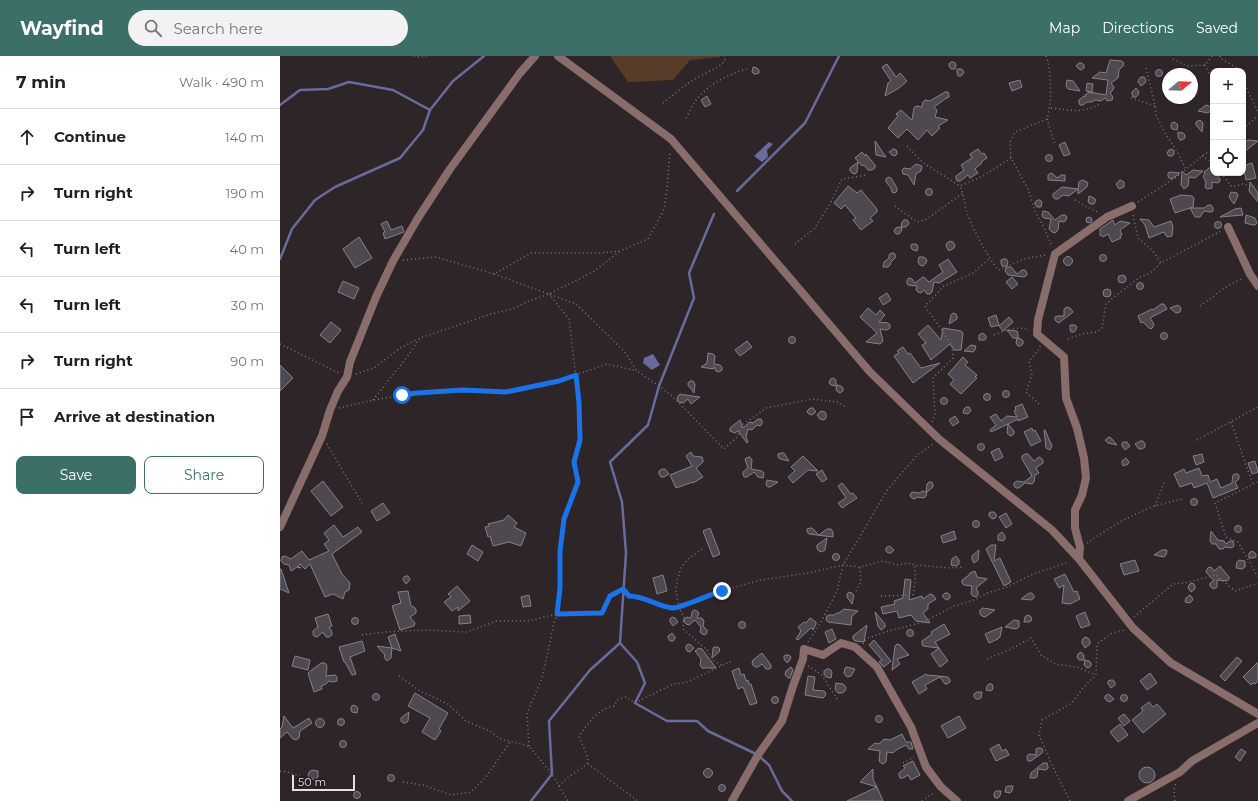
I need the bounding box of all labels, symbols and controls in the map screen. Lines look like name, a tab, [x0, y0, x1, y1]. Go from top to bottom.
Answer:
search box	[128, 10, 408, 46]
text: Wayfind	[20, 17, 104, 40]
icon: search	[142, 17, 164, 39]
text: Search here	[174, 19, 263, 38]
text: Map	[1049, 19, 1080, 37]
text: Directions	[1102, 19, 1174, 37]
text: Saved	[1196, 19, 1238, 37]
north arrow	[1162, 68, 1198, 104]
map controls	[1210, 68, 1246, 176]
button: +	[1210, 68, 1246, 104]
text: 7 min	[16, 72, 66, 92]
text: Walk · 490 m	[179, 74, 264, 90]
button: −	[1210, 104, 1246, 140]
icon: ahead	[16, 126, 38, 148]
text: Continue	[54, 127, 126, 146]
text: 140 m	[225, 129, 264, 145]
button: locate	[1210, 140, 1246, 176]
icon: right	[16, 182, 38, 204]
text: Turn right	[54, 183, 133, 202]
text: 190 m	[226, 185, 264, 201]
icon: left	[16, 238, 38, 260]
text: Turn left	[54, 239, 121, 258]
text: 40 m	[230, 241, 264, 257]
icon: left	[16, 294, 38, 316]
text: Turn left	[54, 295, 121, 314]
text: 30 m	[231, 297, 264, 313]
icon: right	[16, 350, 38, 372]
text: Turn right	[54, 351, 133, 370]
text: 90 m	[230, 353, 264, 369]
route start	[393, 386, 411, 404]
icon: arrive	[16, 406, 38, 428]
text: Arrive at destination	[54, 407, 215, 426]
button: Save	[16, 456, 136, 494]
button: Share	[144, 456, 264, 494]
route end	[713, 582, 731, 600]
scale bar	[292, 773, 355, 792]
text: 50 m	[298, 775, 326, 789]

